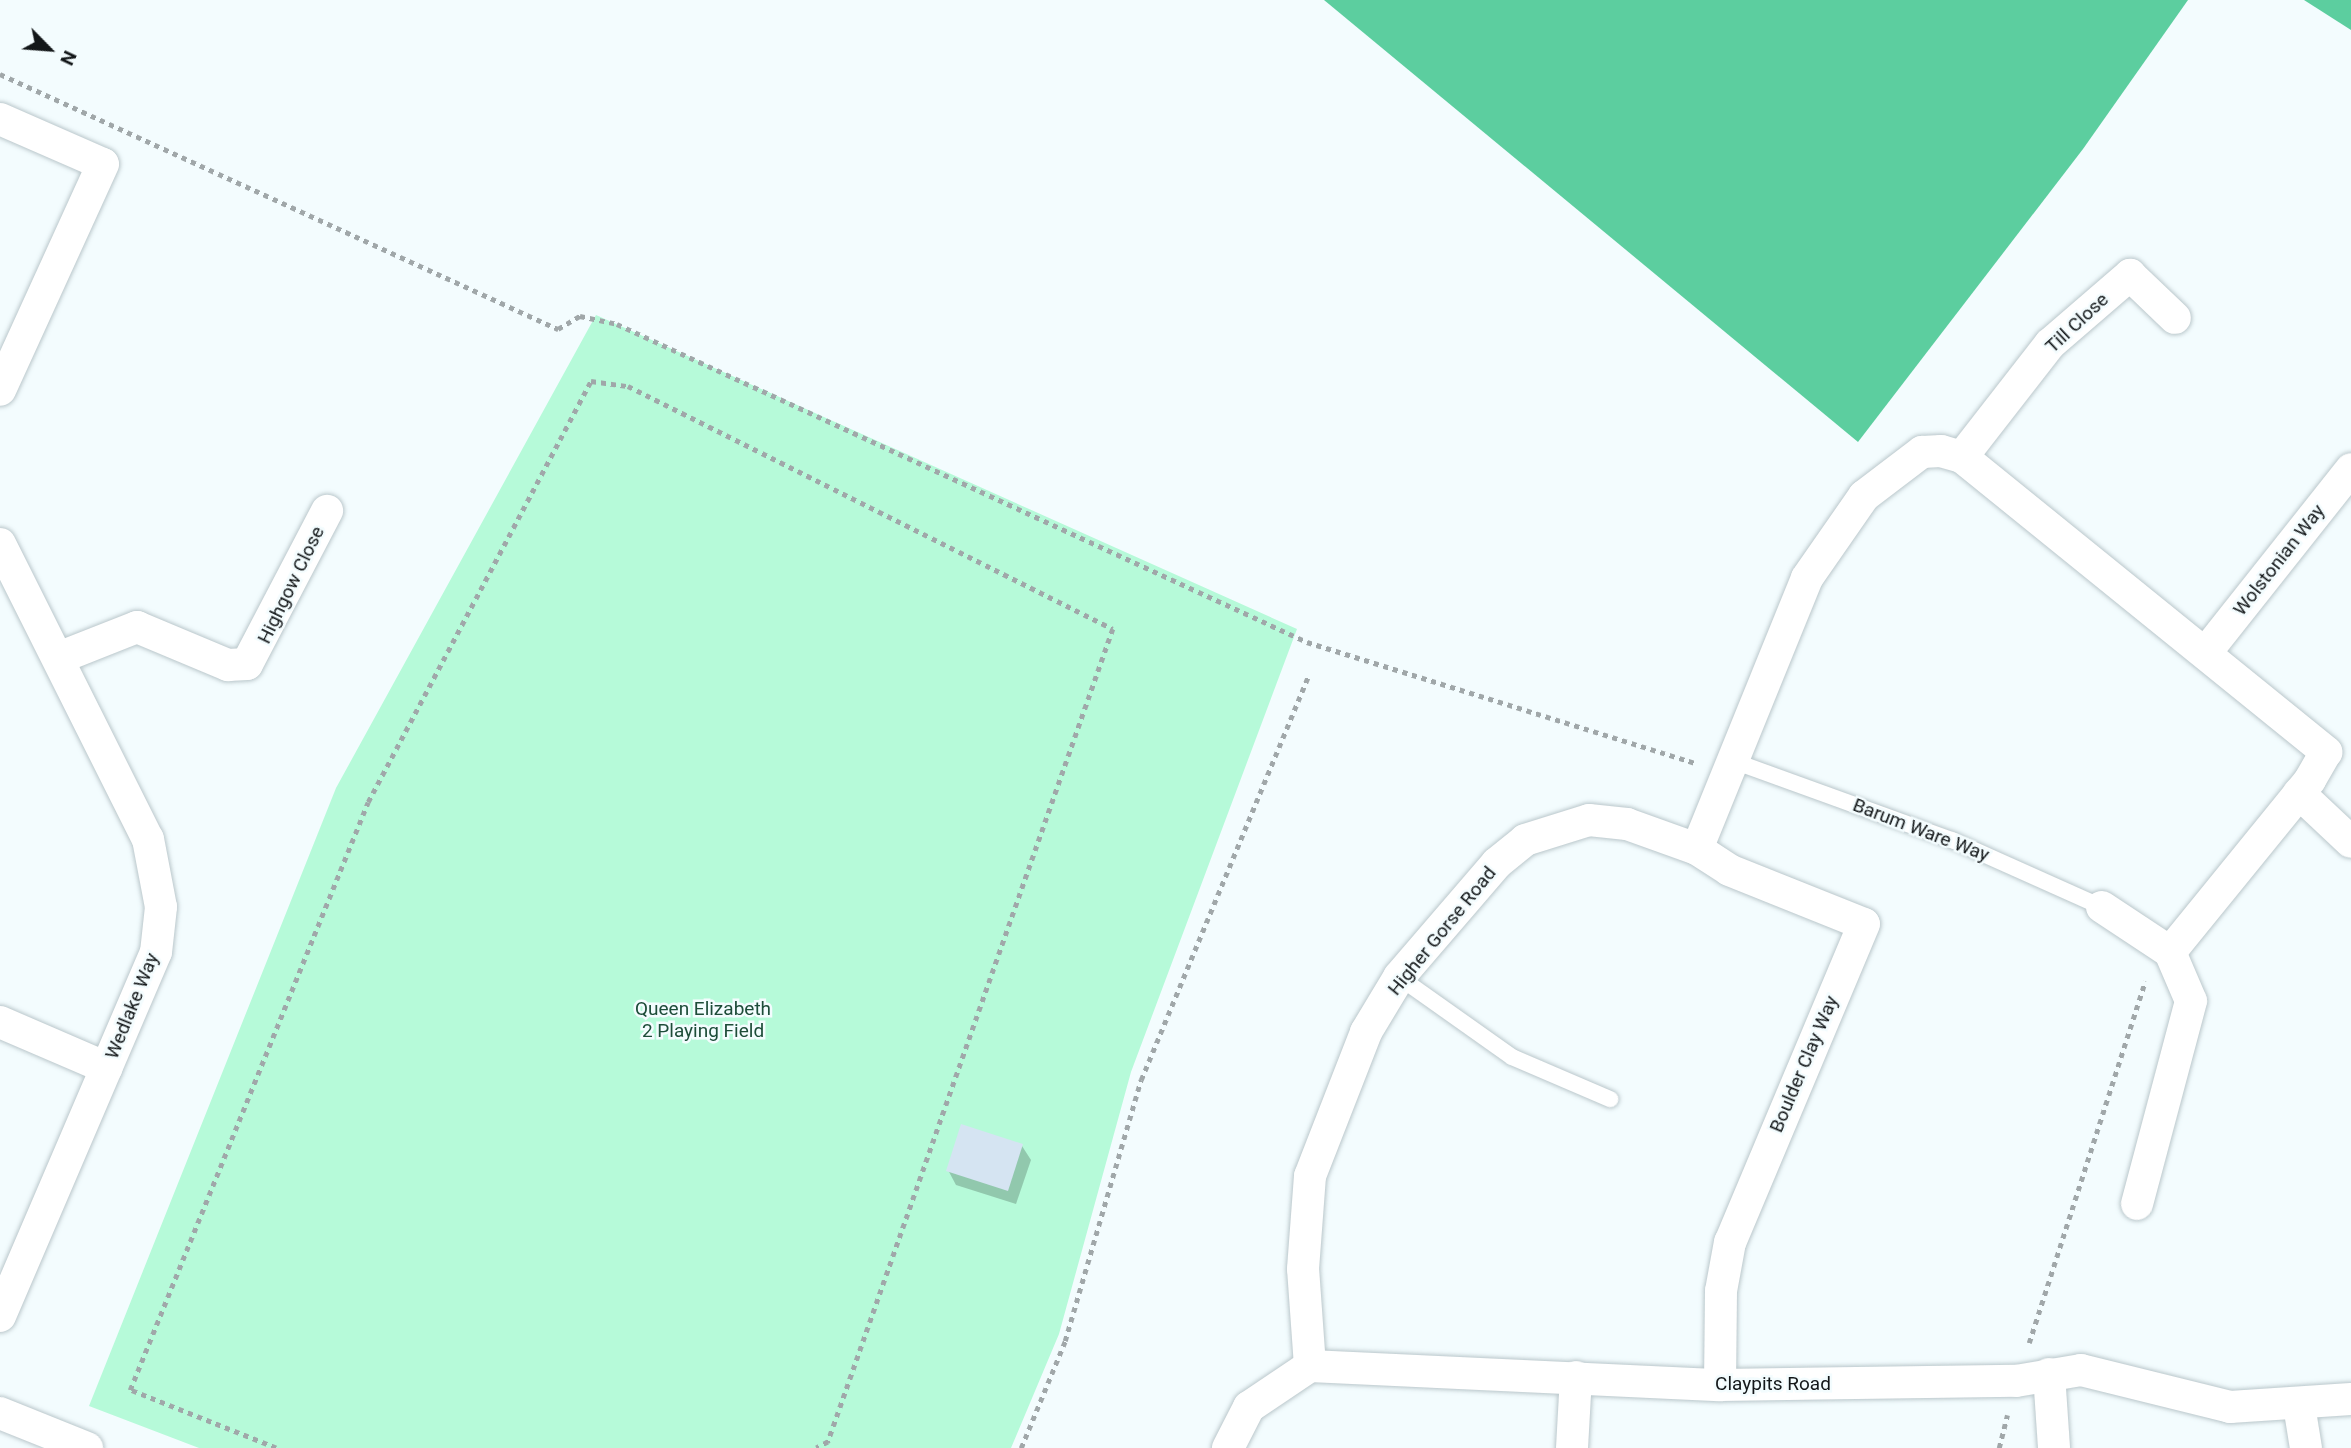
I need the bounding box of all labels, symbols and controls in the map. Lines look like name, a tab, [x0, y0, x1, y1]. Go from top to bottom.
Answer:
north arrow	[14, 14, 84, 84]
text: N	[55, 47, 82, 69]
street label: Till Close	[2041, 288, 2113, 358]
street label: Wolstonian Way	[2228, 500, 2330, 620]
street label: Highgow Close	[253, 523, 329, 647]
street label: Barum Ware Way	[1850, 794, 1992, 866]
street label: Higher Gorse Road	[1383, 862, 1501, 1000]
street label: Wedlake Way	[100, 950, 164, 1062]
street label: Boulder Clay Way	[1765, 992, 1843, 1136]
park label: Queen Elizabeth 2 Playing Field	[635, 998, 771, 1042]
street label: Claypits Road	[1715, 1373, 1831, 1395]

